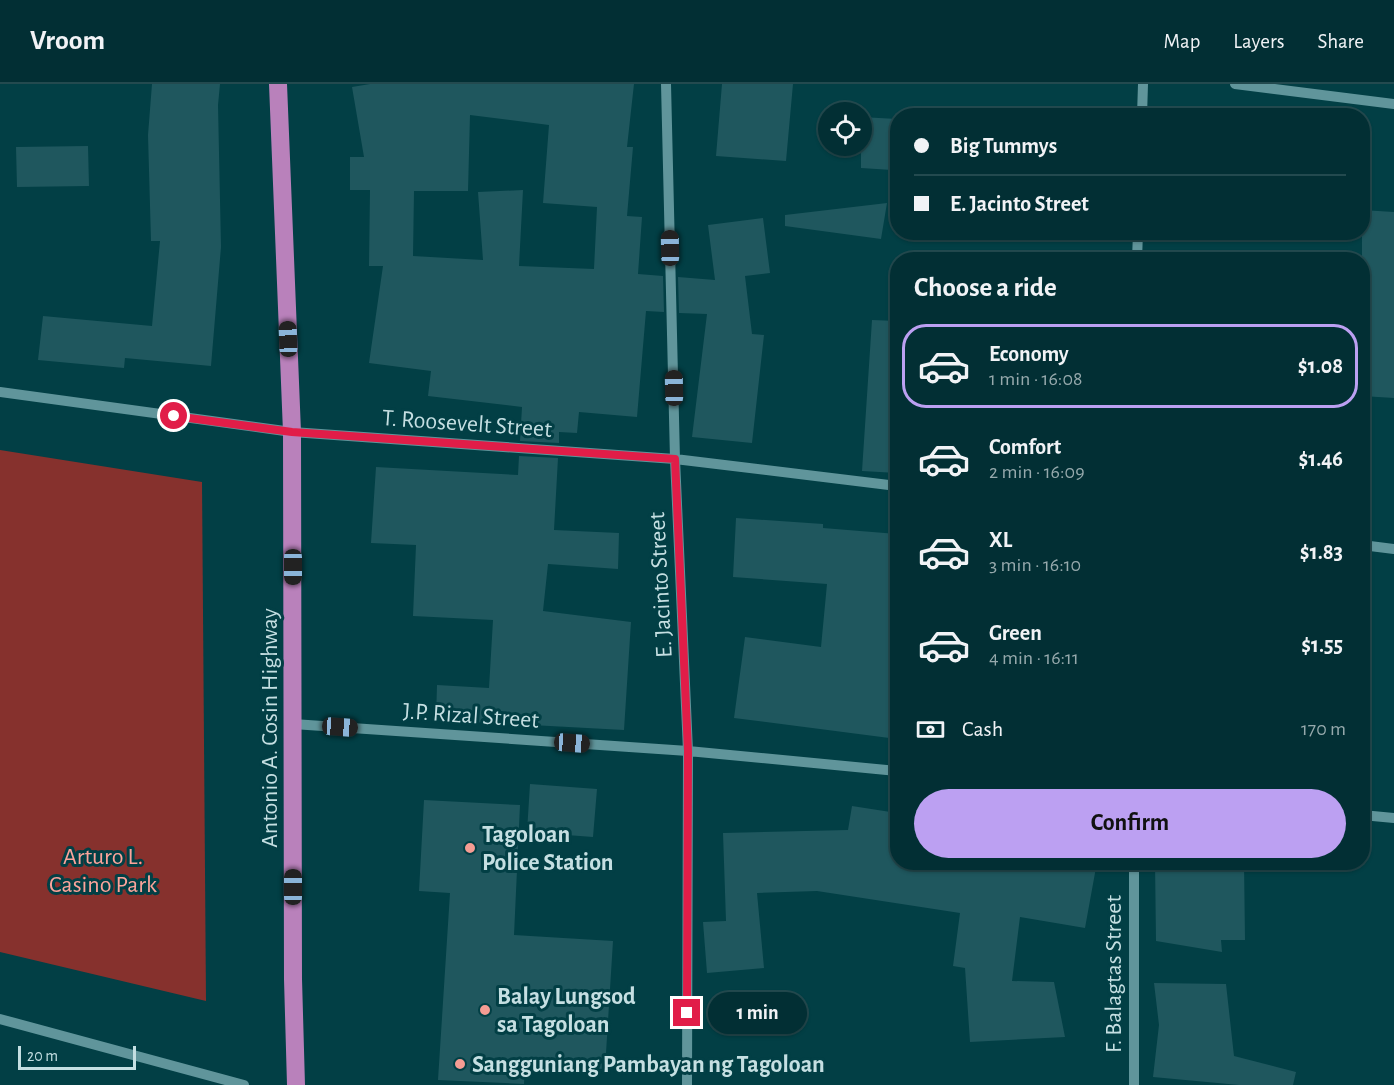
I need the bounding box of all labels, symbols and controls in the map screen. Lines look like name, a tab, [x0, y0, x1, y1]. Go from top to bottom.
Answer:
text: Vroom	[30, 27, 105, 55]
text: Map	[1164, 31, 1200, 52]
text: Layers	[1233, 31, 1284, 52]
text: Share	[1317, 31, 1364, 52]
map controls	[818, 102, 872, 156]
button: locate	[818, 102, 872, 156]
text: Big Tummys	[950, 135, 1057, 157]
text: E. Jacinto Street	[950, 193, 1089, 215]
car	[661, 230, 679, 266]
text: Choose a ride	[914, 274, 1057, 301]
car	[278, 321, 298, 357]
icon: car	[917, 339, 971, 393]
text: Economy	[989, 343, 1069, 365]
text: $1.08	[1298, 355, 1343, 377]
text: 1 min · 16:08	[989, 369, 1082, 389]
car	[665, 370, 683, 406]
route start	[160, 402, 187, 429]
street label: T. Roosevelt Street	[381, 406, 553, 442]
icon: car	[917, 432, 971, 486]
text: Comfort	[989, 436, 1061, 458]
text: $1.46	[1298, 448, 1343, 470]
text: 2 min · 16:09	[989, 462, 1085, 482]
street label: E. Jacinto Street	[645, 511, 677, 658]
icon: car	[917, 525, 971, 579]
text: XL	[989, 529, 1012, 551]
text: $1.83	[1300, 541, 1343, 563]
car	[284, 549, 302, 585]
text: 3 min · 16:10	[989, 555, 1081, 575]
street label: Antonio A. Cosin Highway	[258, 608, 282, 848]
icon: car	[917, 618, 971, 672]
text: Green	[989, 622, 1042, 644]
text: $1.55	[1301, 634, 1343, 656]
text: 4 min · 16:11	[989, 648, 1079, 668]
street label: J.P. Rizal Street	[402, 699, 540, 733]
icon: cash	[914, 713, 947, 746]
car	[321, 717, 359, 737]
text: Cash	[962, 718, 1003, 740]
text: 170 m	[1301, 719, 1346, 739]
car	[553, 733, 591, 753]
button: Confirm	[914, 789, 1346, 858]
place label: Tagoloan Police Station	[482, 823, 614, 875]
marker: Tagoloan Police Station	[463, 841, 477, 855]
park label: Arturo L. Casino Park	[49, 845, 157, 897]
car	[284, 869, 302, 905]
street label: F. Balagtas Street	[1102, 895, 1126, 1053]
place label: Balay Lungsod sa Tagoloan	[497, 985, 636, 1037]
callout: 1 min	[708, 992, 807, 1034]
route end	[673, 999, 700, 1026]
marker: Balay Lungsod sa Tagoloan	[478, 1003, 492, 1017]
text: 1 min	[736, 1003, 779, 1023]
scale bar	[18, 1043, 136, 1070]
text: 20 m	[27, 1048, 58, 1064]
place label: Sangguniang Pambayan ng Tagoloan	[472, 1053, 825, 1077]
marker: Sangguniang Pambayan ng Tagoloan	[453, 1057, 467, 1071]

